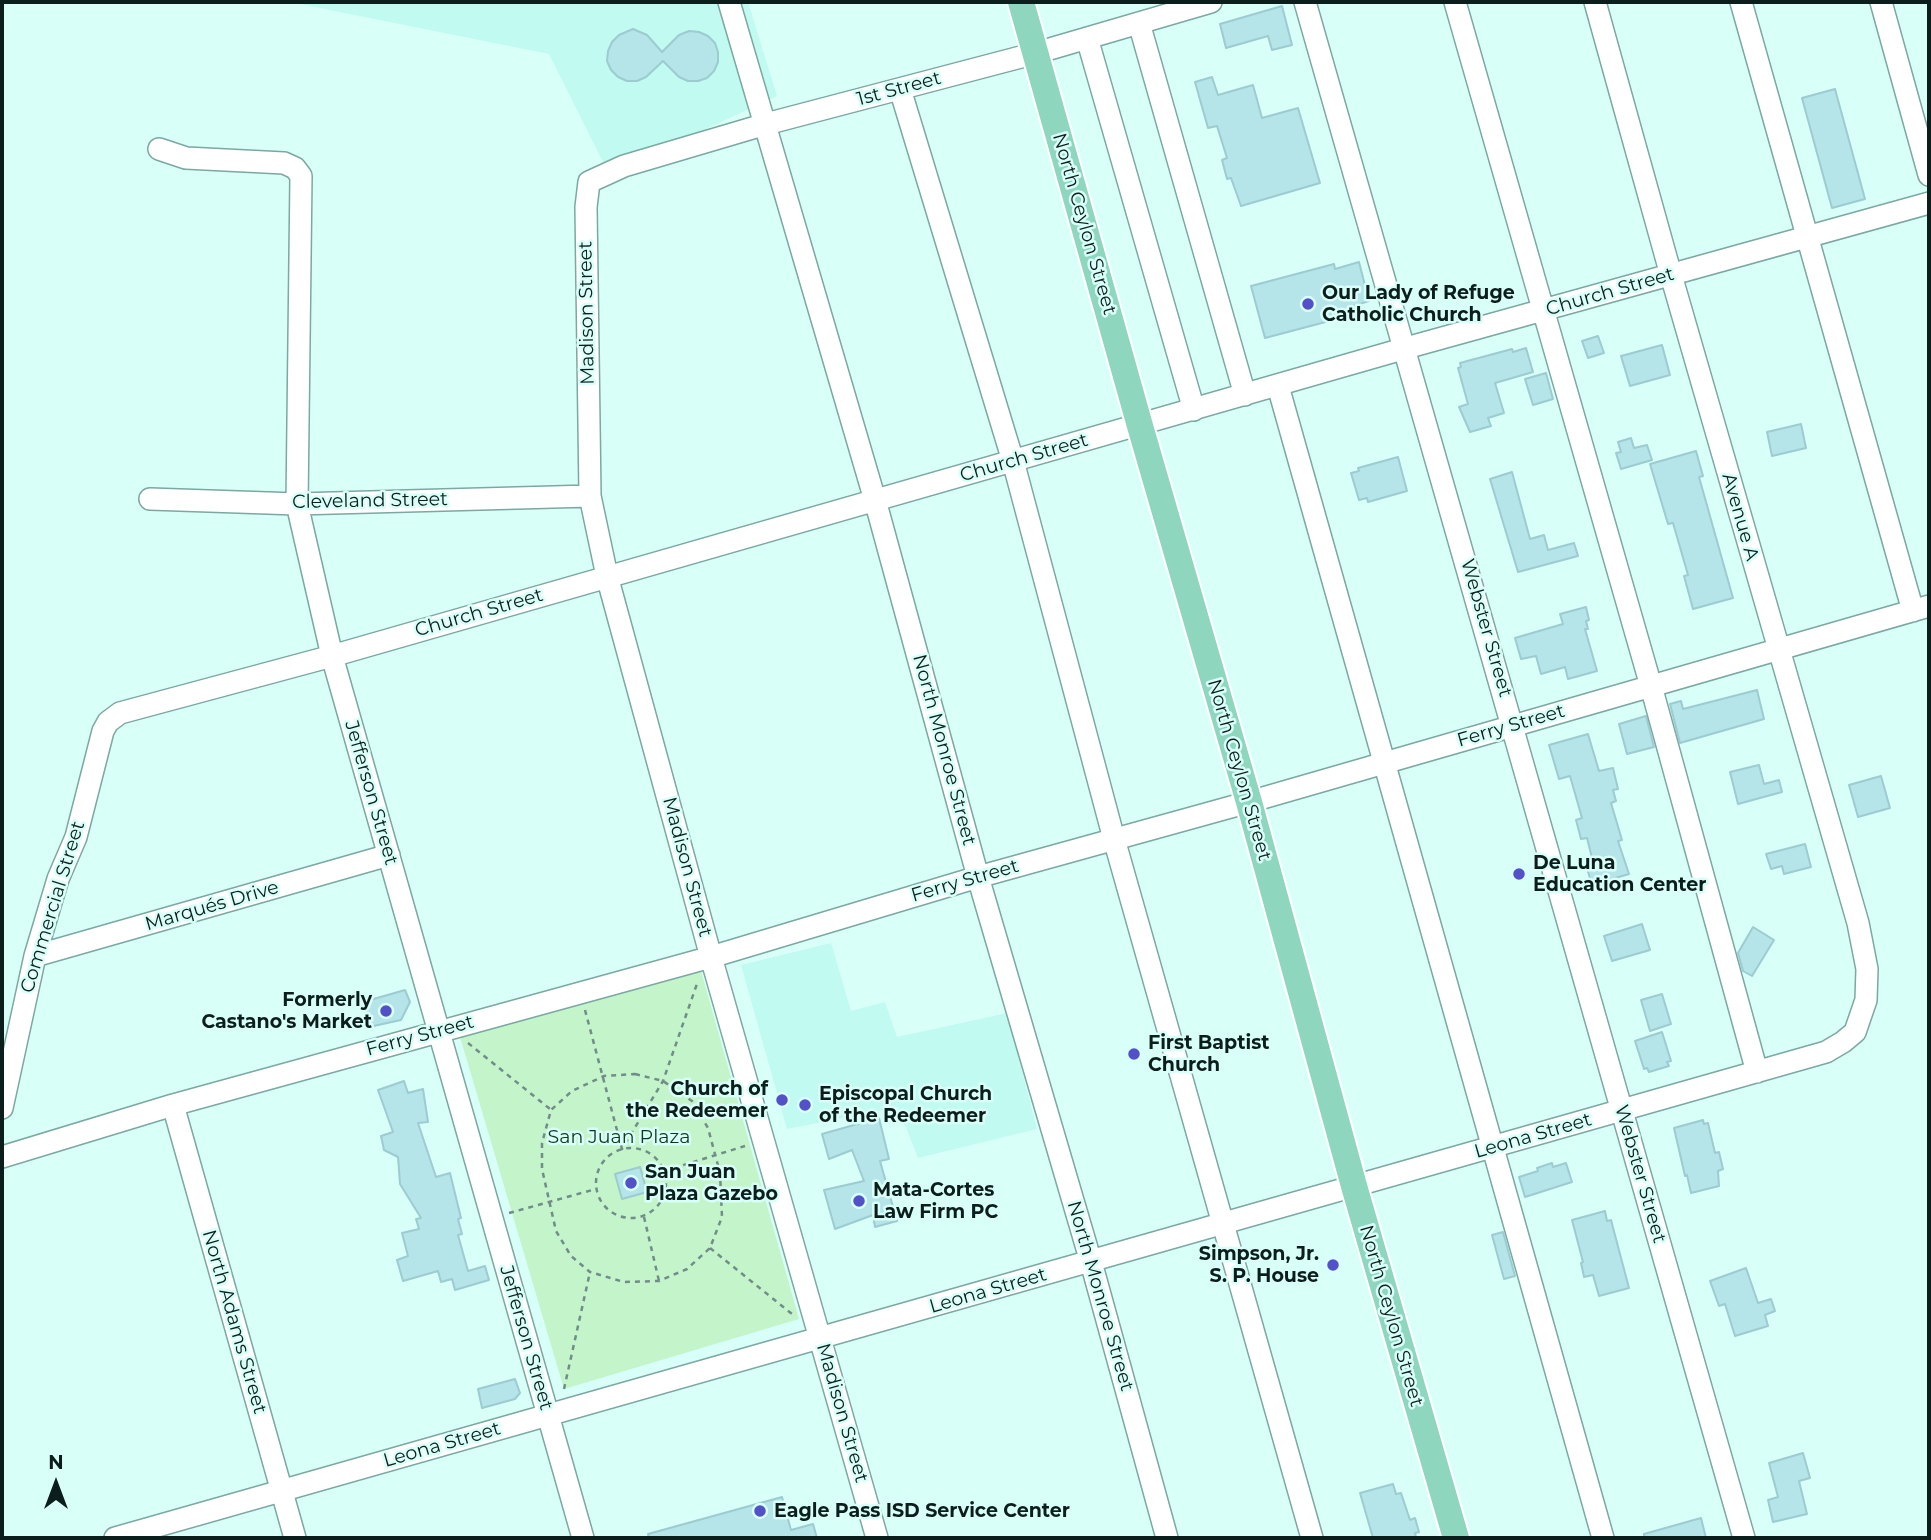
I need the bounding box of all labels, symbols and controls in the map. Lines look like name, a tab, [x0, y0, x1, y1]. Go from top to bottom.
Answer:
street label: 1st Street	[854, 67, 944, 111]
street label: North Ceylon Street	[1047, 131, 1121, 317]
street label: Madison Street	[574, 241, 600, 385]
street label: Church Street	[1543, 263, 1677, 321]
place label: Our Lady of Refuge Catholic Church	[1322, 282, 1515, 326]
marker: Our Lady of Refuge Catholic Church	[1300, 296, 1316, 312]
street label: Church Street	[957, 429, 1091, 487]
street label: Avenue A	[1717, 470, 1763, 564]
street label: Cleveland Street	[292, 488, 448, 514]
street label: Webster Street	[1455, 556, 1517, 700]
street label: Church Street	[412, 584, 546, 642]
street label: North Monroe Street	[908, 652, 980, 848]
street label: North Ceylon Street	[1202, 677, 1276, 863]
street label: Ferry Street	[1455, 700, 1567, 752]
street label: Jefferson Street	[339, 718, 403, 868]
street label: Madison Street	[657, 795, 717, 939]
street label: Commercial Street	[16, 818, 90, 996]
place label: De Luna Education Center	[1533, 852, 1706, 896]
street label: Ferry Street	[909, 855, 1021, 907]
marker: De Luna Education Center	[1511, 866, 1527, 882]
street label: Marqués Drive	[143, 876, 281, 936]
place label: Formerly Castano's Market	[201, 989, 372, 1033]
marker: Formerly Castano's Market	[378, 1003, 394, 1019]
street label: Ferry Street	[364, 1011, 476, 1061]
place label: First Baptist Church	[1148, 1032, 1269, 1076]
marker: First Baptist Church	[1126, 1046, 1142, 1062]
place label: Church of the Redeemer	[626, 1078, 768, 1122]
place label: Episcopal Church of the Redeemer	[819, 1083, 992, 1127]
marker: Church of the Redeemer	[774, 1092, 790, 1108]
marker: Episcopal Church of the Redeemer	[797, 1097, 813, 1113]
street label: Webster Street	[1609, 1102, 1671, 1246]
street label: Leona Street	[1472, 1108, 1594, 1164]
park label: San Juan Plaza	[548, 1126, 690, 1148]
place label: San Juan Plaza Gazebo	[645, 1161, 778, 1205]
marker: San Juan Plaza Gazebo	[623, 1175, 639, 1191]
place label: Mata-Cortes Law Firm PC	[873, 1179, 998, 1223]
marker: Mata-Cortes Law Firm PC	[851, 1193, 867, 1209]
street label: North Monroe Street	[1062, 1198, 1138, 1394]
street label: North Ceylon Street	[1354, 1223, 1428, 1409]
street label: North Adams Street	[197, 1227, 271, 1417]
place label: Simpson, Jr. S. P. House	[1199, 1243, 1319, 1287]
marker: Simpson, Jr. S. P. House	[1325, 1257, 1341, 1273]
street label: Jefferson Street	[494, 1263, 558, 1413]
street label: Leona Street	[927, 1263, 1049, 1319]
street label: Madison Street	[811, 1341, 873, 1485]
street label: Leona Street	[381, 1417, 503, 1473]
north arrow	[21, 1449, 91, 1519]
text: N	[48, 1451, 64, 1474]
place label: Eagle Pass ISD Service Center	[774, 1500, 1070, 1522]
marker: Eagle Pass ISD Service Center	[752, 1503, 768, 1519]

